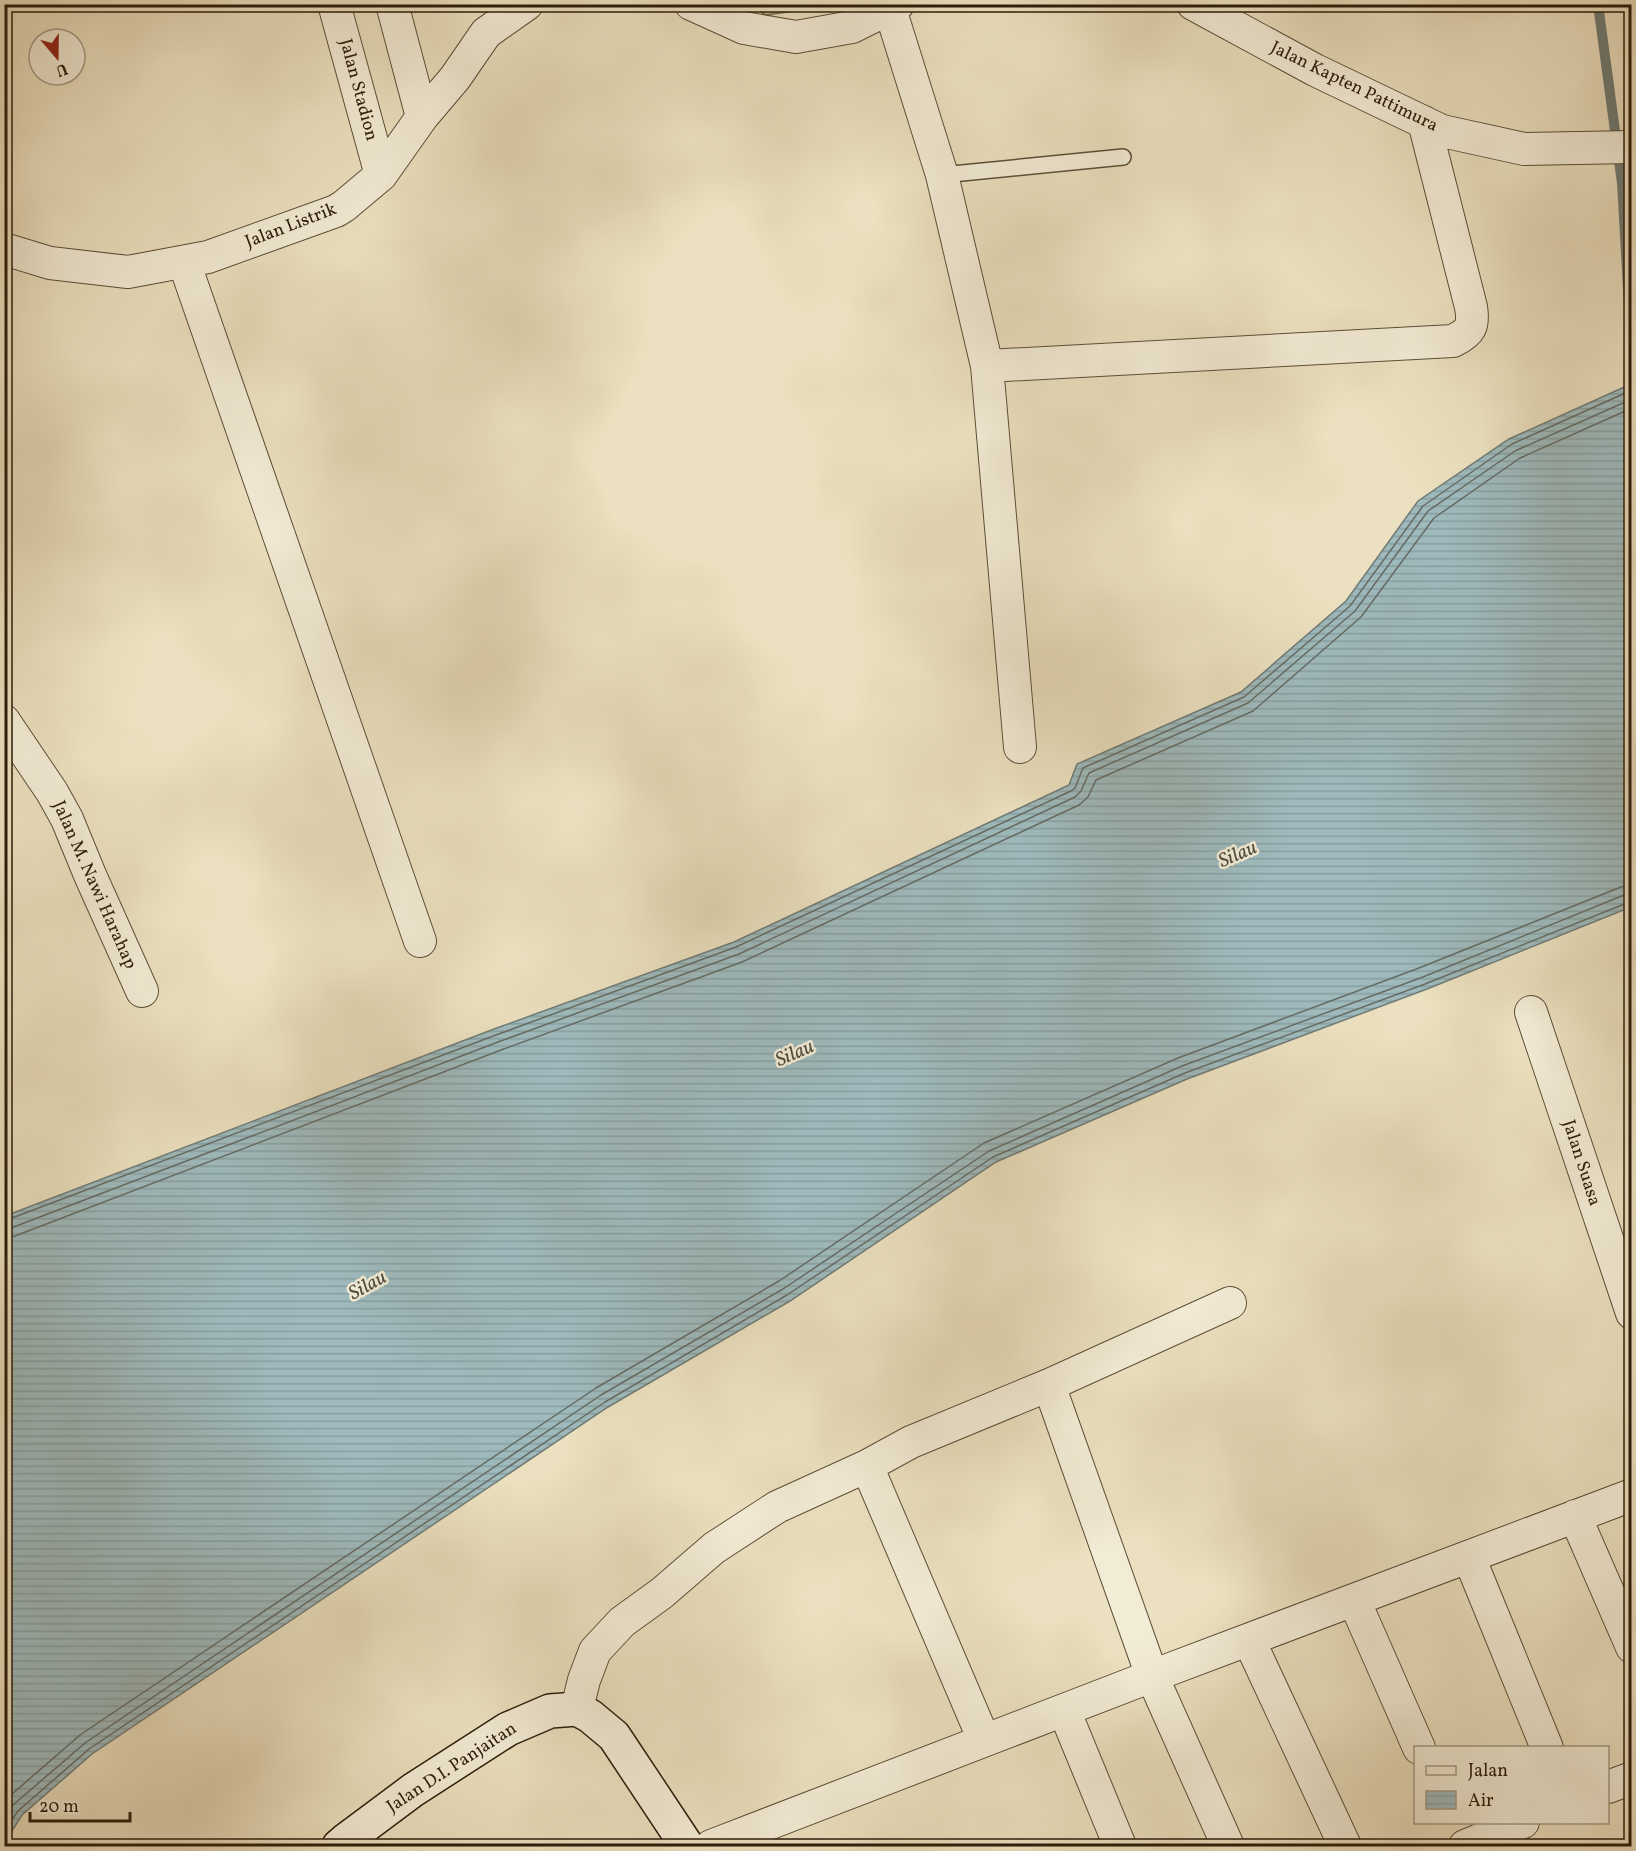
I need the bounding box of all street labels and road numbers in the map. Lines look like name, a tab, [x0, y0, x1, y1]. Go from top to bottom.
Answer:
street label: Jalan Kapten Pattimura	[1266, 35, 1442, 139]
street label: Jalan Stadion	[332, 36, 384, 144]
street label: Jalan Listrik	[242, 197, 340, 255]
street label: Jalan M. Nawi Harahap	[46, 797, 142, 973]
street label: Jalan Suasa	[1555, 1117, 1607, 1209]
street label: Jalan D.I. Panjaitan	[382, 1716, 522, 1819]

